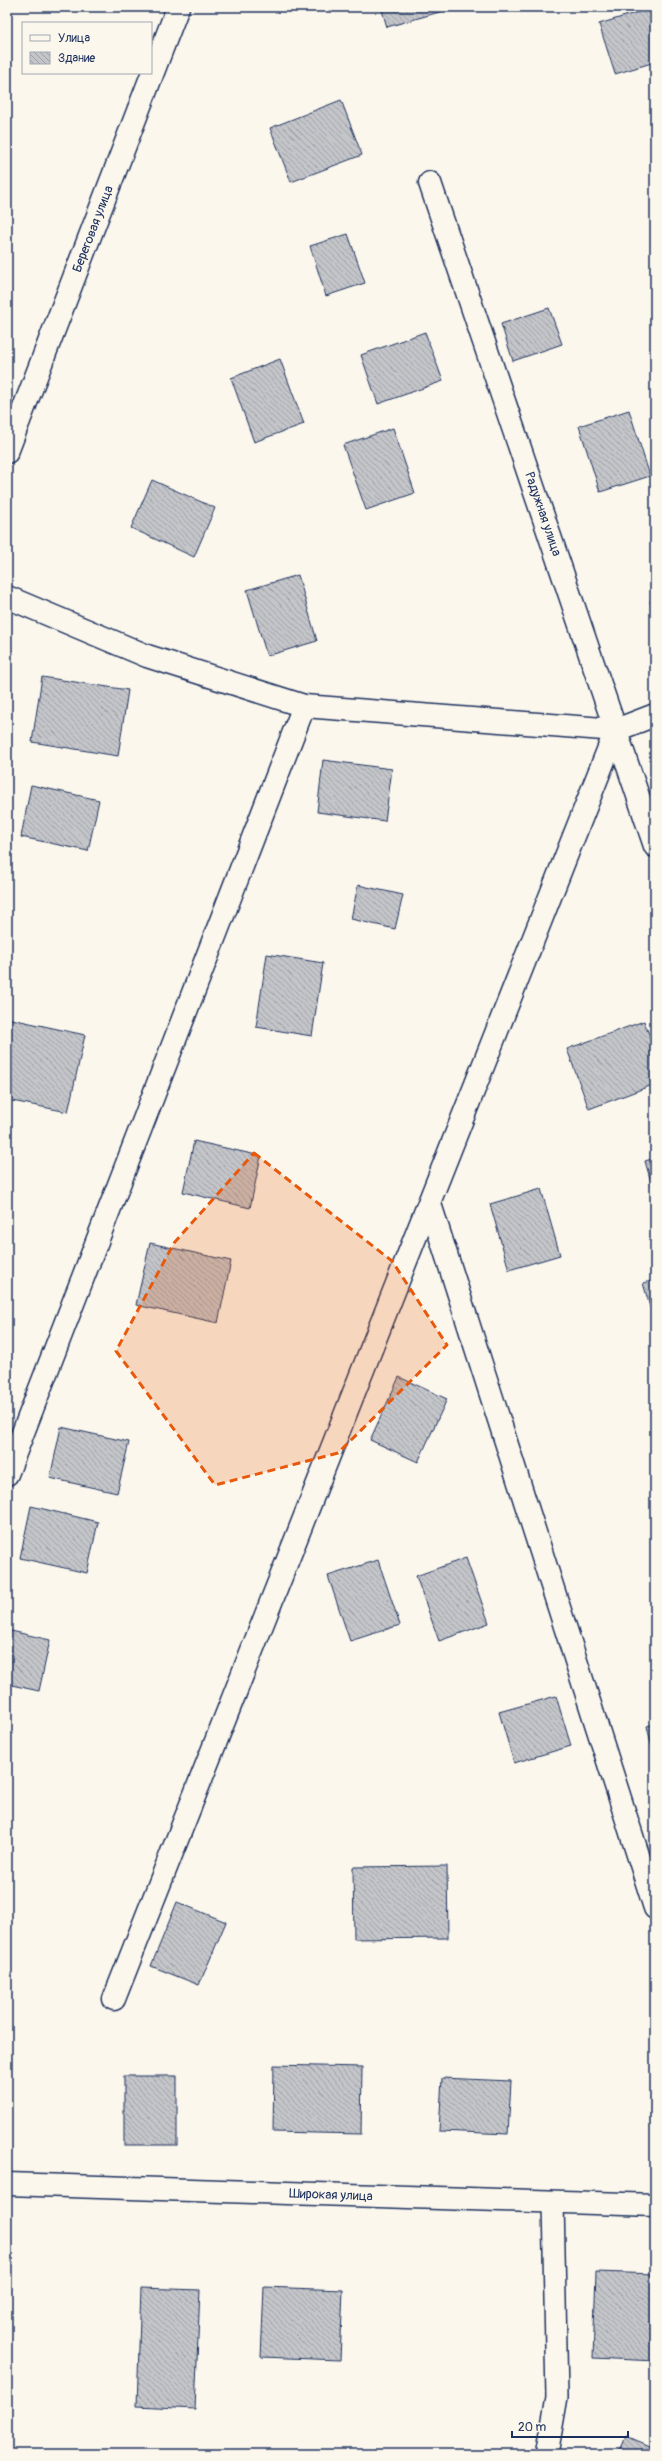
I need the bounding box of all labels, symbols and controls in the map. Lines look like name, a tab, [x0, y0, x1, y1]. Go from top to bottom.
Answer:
legend	[22, 22, 152, 74]
text: Улица	[58, 31, 90, 46]
text: Здание	[58, 51, 95, 66]
street label: Береговая улица	[69, 183, 117, 275]
street label: Радужная улица	[521, 470, 565, 558]
street label: Широкая улица	[289, 2186, 373, 2204]
scale bar	[512, 2413, 628, 2439]
text: 20 m	[518, 2420, 547, 2435]

